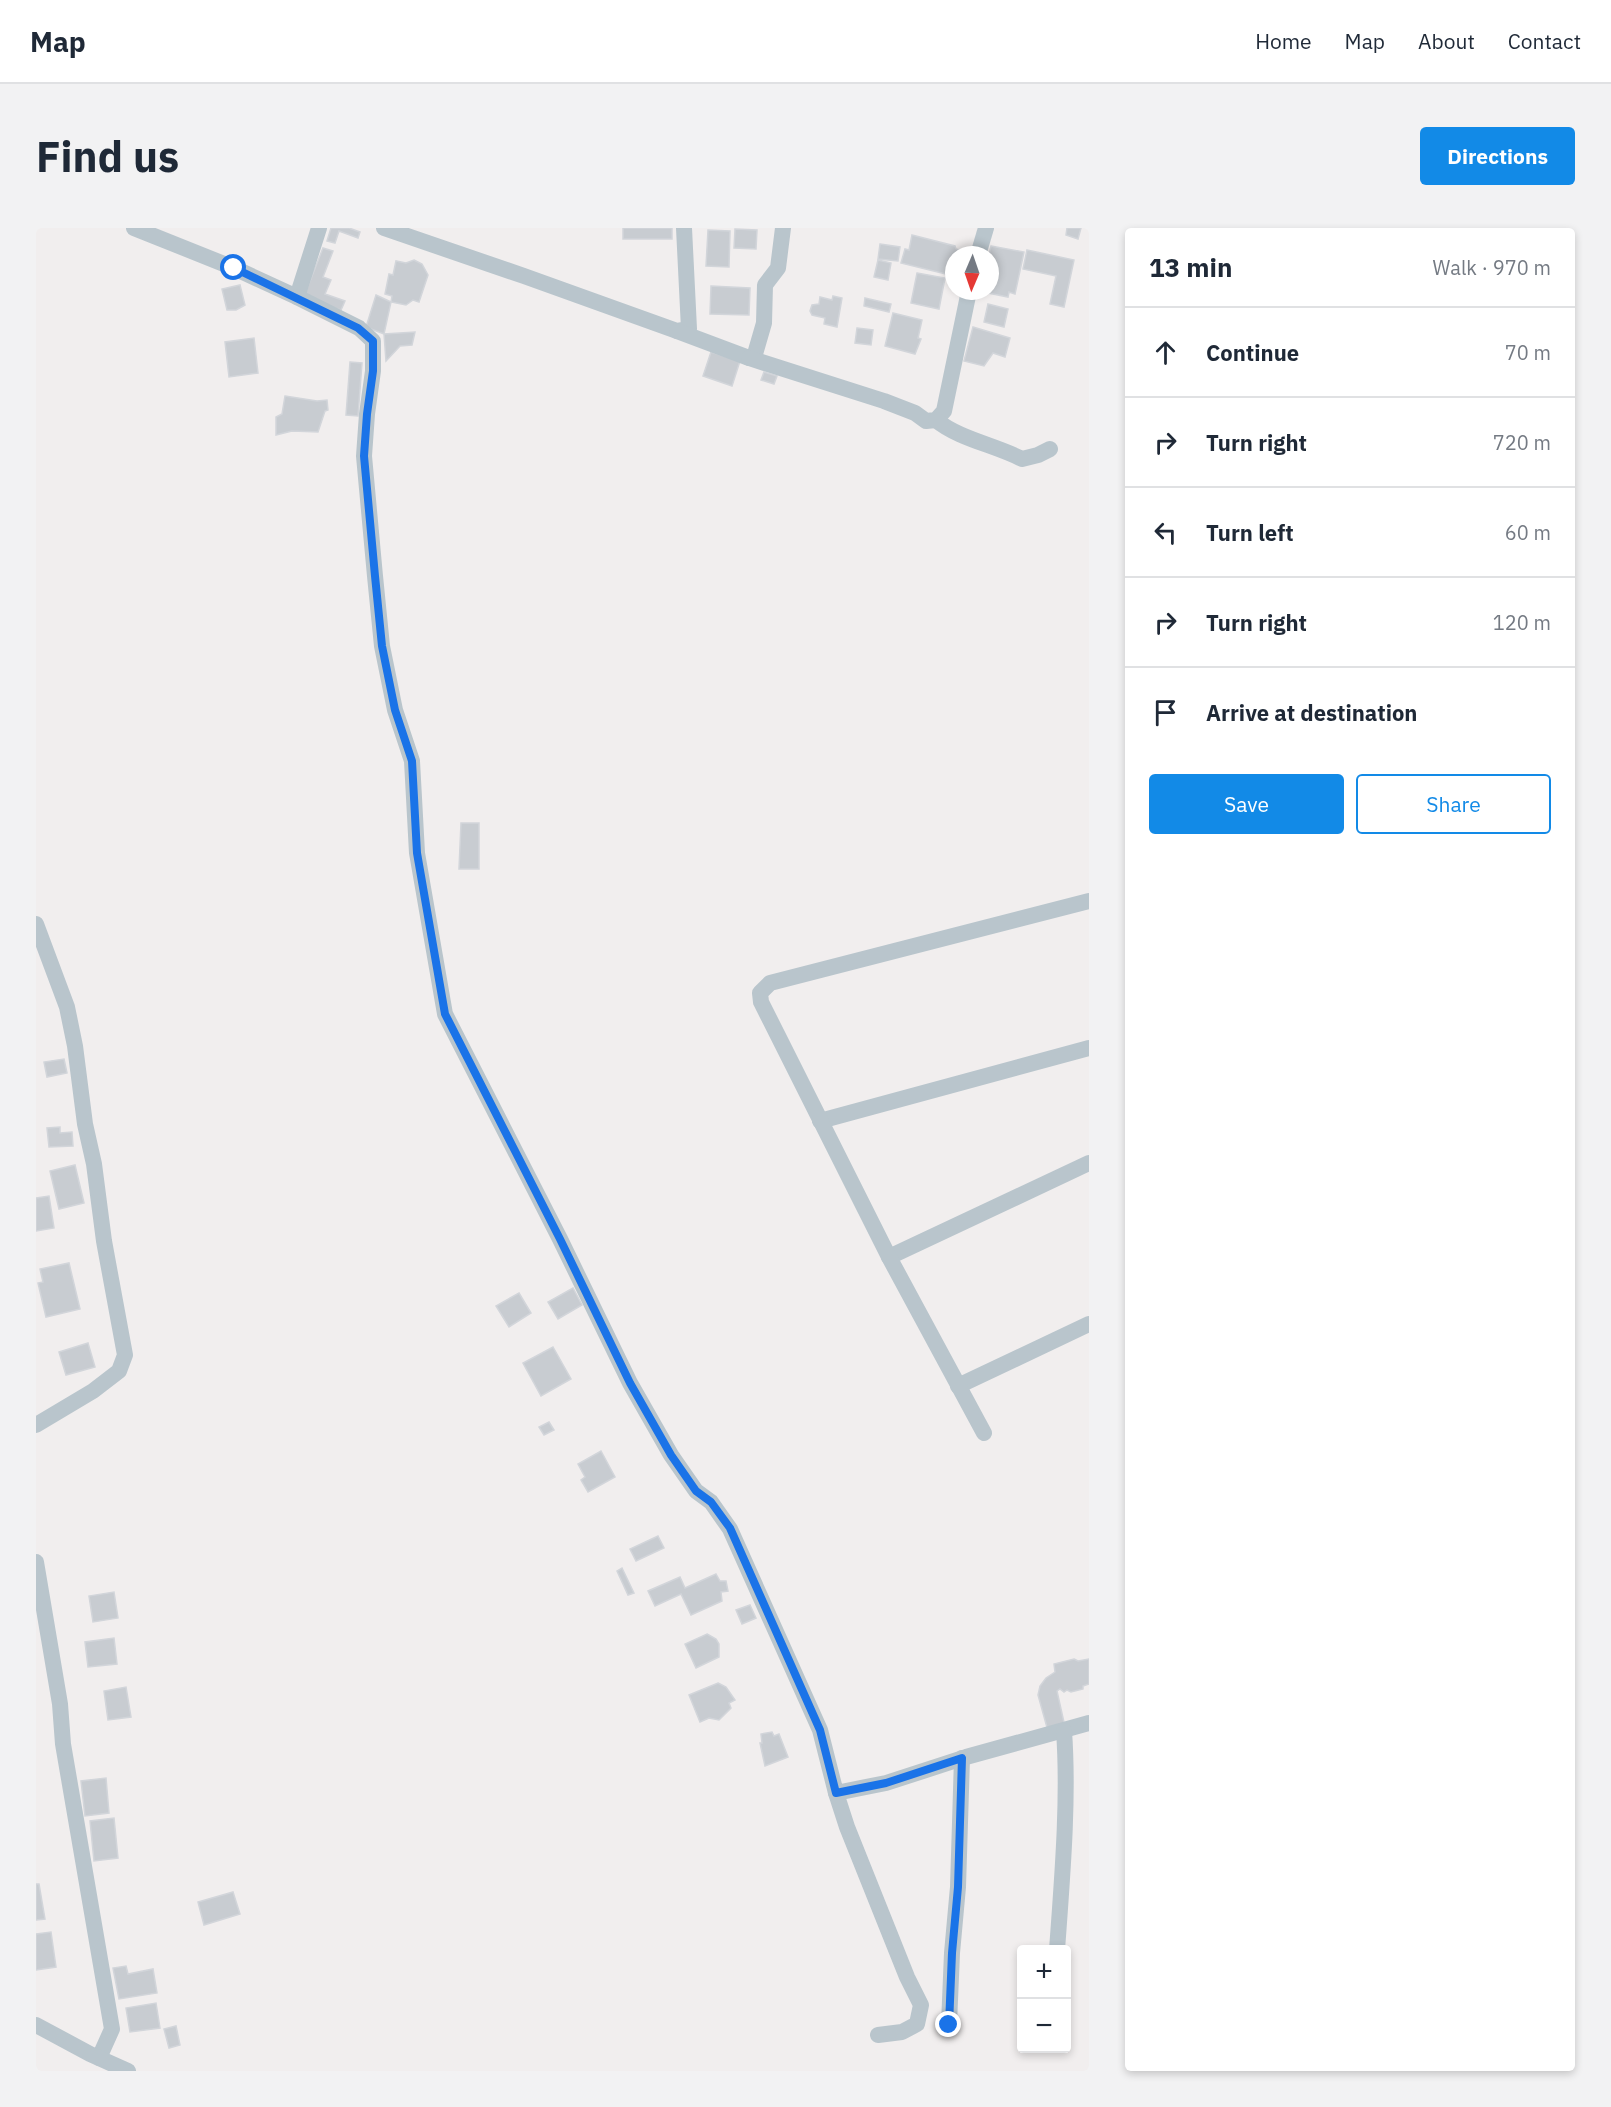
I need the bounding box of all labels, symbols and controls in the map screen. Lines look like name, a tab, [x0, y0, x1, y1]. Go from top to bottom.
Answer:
text: Map	[30, 23, 86, 60]
text: Home	[1255, 27, 1312, 55]
text: Map	[1345, 27, 1385, 55]
text: About	[1418, 27, 1475, 55]
text: Contact	[1508, 27, 1581, 55]
button: Directions	[1420, 127, 1575, 185]
text: Find us	[36, 129, 179, 184]
north arrow	[945, 246, 999, 300]
text: 13 min	[1149, 250, 1233, 284]
route start	[220, 254, 246, 280]
text: Walk · 970 m	[1433, 254, 1551, 281]
icon: ahead	[1149, 336, 1182, 369]
text: Continue	[1206, 338, 1299, 367]
text: 70 m	[1505, 339, 1551, 366]
icon: right	[1149, 426, 1182, 459]
text: Turn right	[1206, 428, 1307, 457]
text: 720 m	[1493, 429, 1551, 456]
icon: left	[1149, 516, 1182, 549]
text: Turn left	[1206, 518, 1294, 547]
text: 60 m	[1505, 519, 1551, 546]
icon: right	[1149, 606, 1182, 639]
text: Turn right	[1206, 608, 1307, 637]
text: 120 m	[1493, 609, 1551, 636]
icon: arrive	[1149, 696, 1182, 729]
text: Arrive at destination	[1206, 698, 1417, 727]
button: Save	[1149, 774, 1344, 834]
button: Share	[1356, 774, 1551, 834]
map controls	[1017, 1945, 1071, 2053]
button: +	[1017, 1945, 1071, 1999]
button: −	[1017, 1999, 1071, 2053]
route end	[935, 2011, 961, 2037]

